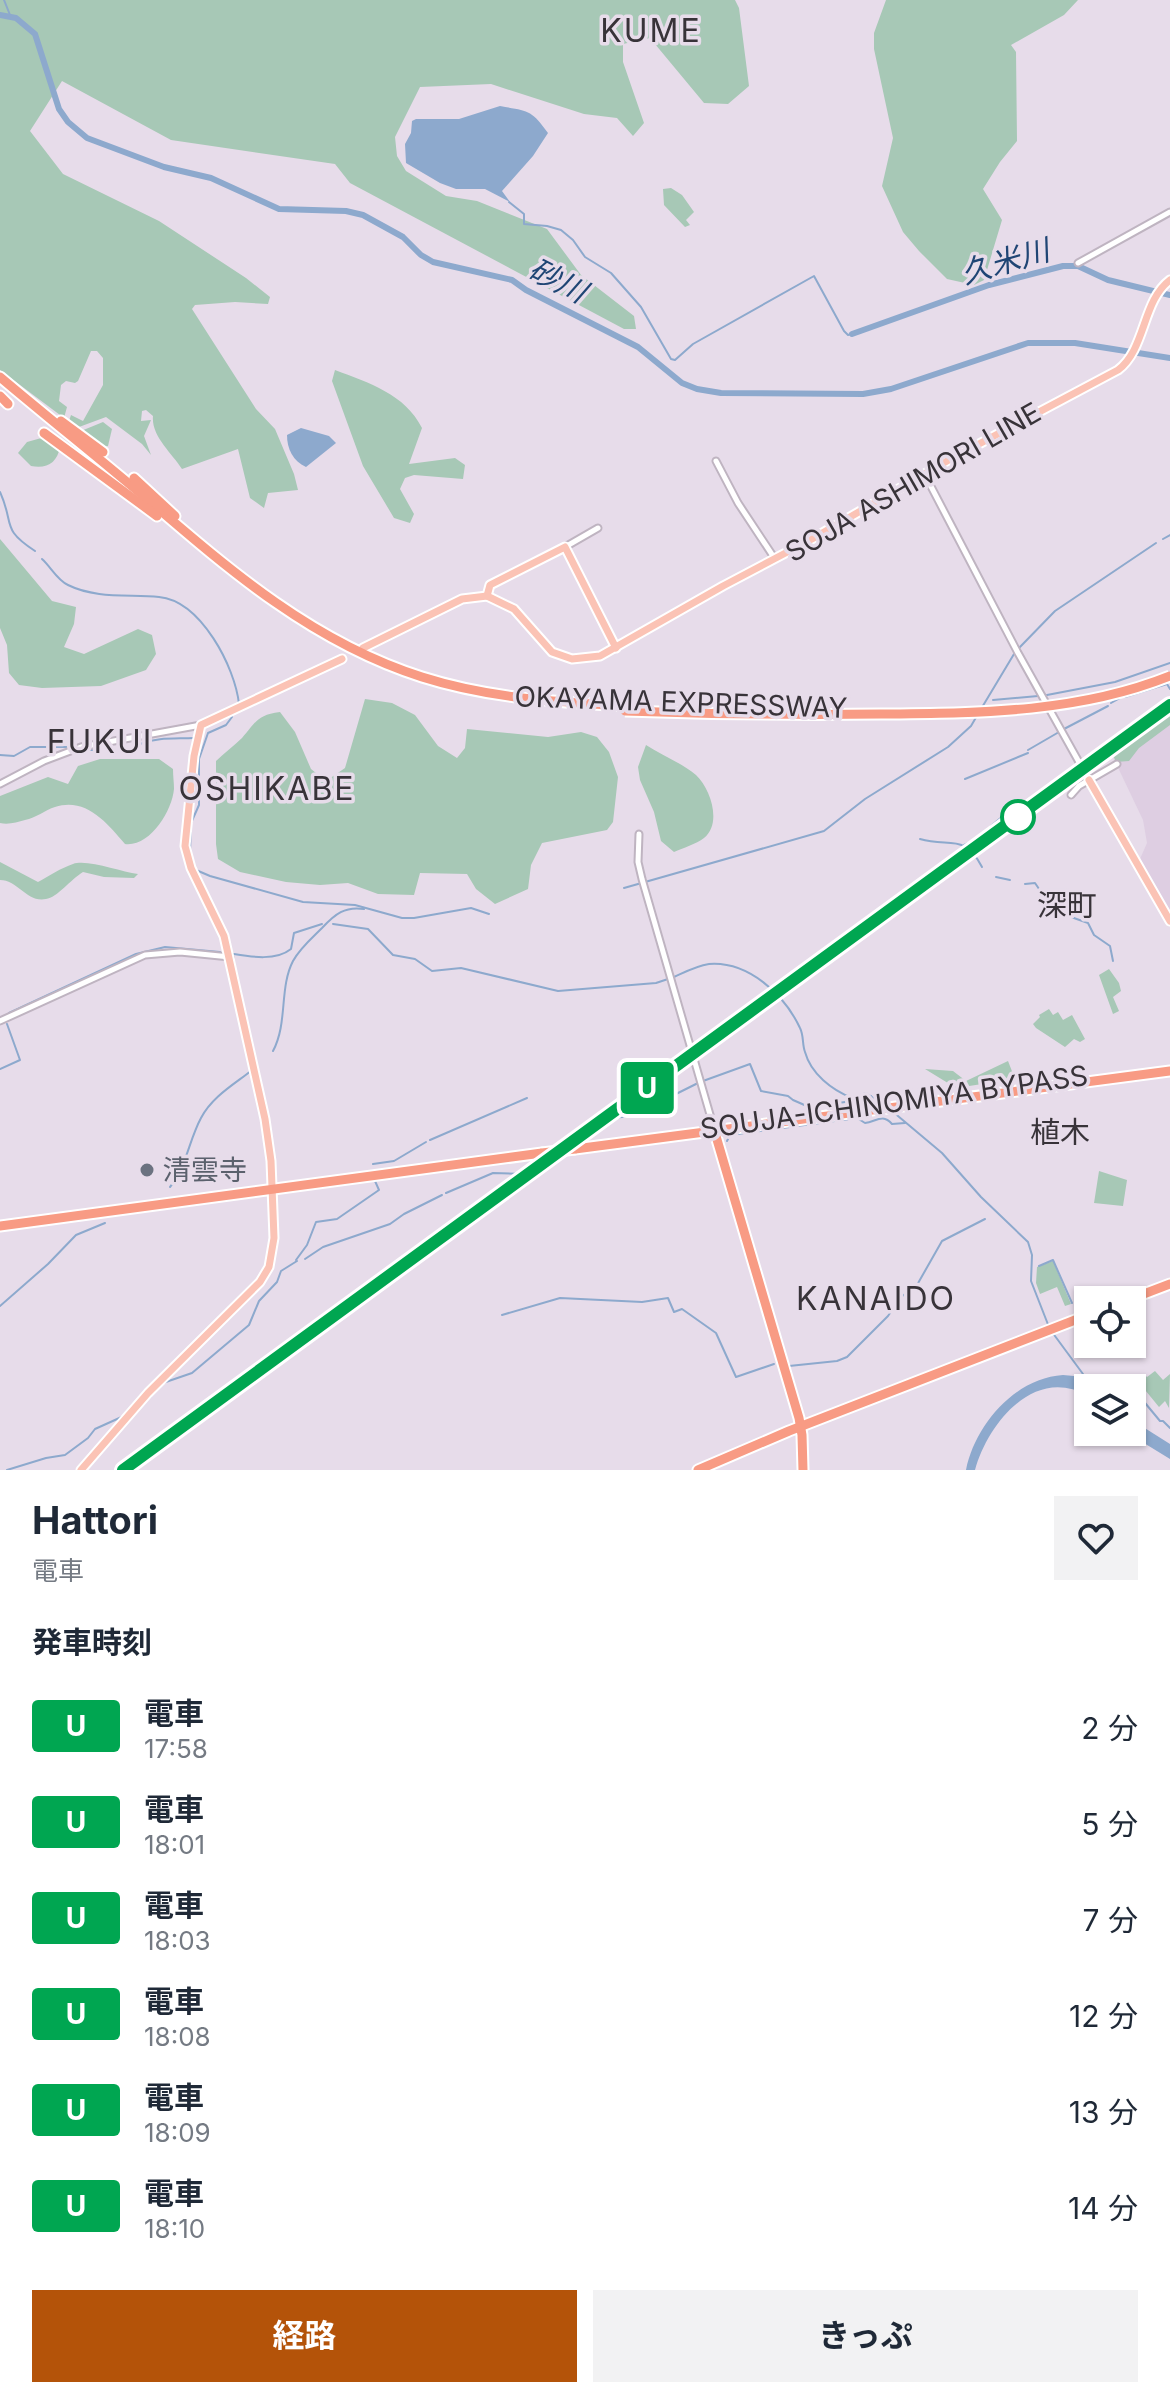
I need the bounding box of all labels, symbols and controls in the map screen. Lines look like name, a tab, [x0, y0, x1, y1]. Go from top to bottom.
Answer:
district label: KUME	[600, 11, 702, 50]
water label: 久米川	[957, 230, 1056, 291]
water label: 砂川	[523, 250, 596, 311]
street label: SOJA ASHIMORI LINE	[779, 395, 1047, 569]
street label: OKAYAMA EXPRESSWAY	[514, 679, 848, 725]
district label: FUKUI	[47, 722, 153, 761]
district label: OSHIKABE	[178, 769, 356, 808]
unlabelled marker	[1001, 800, 1035, 834]
district label: 深町	[1037, 887, 1097, 923]
street label: SOUJA-ICHINOMIYA BYPASS	[698, 1058, 1090, 1146]
line badge: U	[621, 1062, 673, 1114]
text: U	[637, 1071, 657, 1105]
district label: 植木	[1030, 1114, 1090, 1150]
place label: 清雲寺	[163, 1153, 247, 1187]
marker: 清雲寺	[138, 1161, 156, 1179]
district label: KANAIDO	[796, 1279, 956, 1318]
map controls	[1074, 1286, 1146, 1446]
button: locate	[1074, 1286, 1146, 1358]
button: layers	[1074, 1374, 1146, 1446]
button: heart	[1054, 1496, 1138, 1580]
text: Hattori	[32, 1497, 158, 1543]
text: 電車	[32, 1555, 84, 1586]
text: 発車時刻	[32, 1624, 152, 1660]
text: 電車	[144, 1695, 204, 1731]
text: U	[66, 1709, 86, 1743]
text: 2 分	[1081, 1710, 1138, 1746]
text: 17:58	[144, 1733, 208, 1764]
text: 電車	[144, 1791, 204, 1827]
text: U	[66, 1805, 86, 1839]
text: 5 分	[1081, 1806, 1138, 1842]
text: 18:01	[144, 1829, 205, 1860]
text: 電車	[144, 1887, 204, 1923]
text: U	[66, 1901, 86, 1935]
text: 7 分	[1083, 1902, 1138, 1938]
text: 18:03	[144, 1925, 211, 1956]
text: 電車	[144, 1983, 204, 2019]
text: U	[66, 1997, 86, 2031]
text: 12 分	[1069, 1998, 1138, 2034]
text: 18:08	[144, 2021, 211, 2052]
text: 電車	[144, 2079, 204, 2115]
text: U	[66, 2093, 86, 2127]
text: 13 分	[1069, 2094, 1138, 2130]
text: 18:09	[144, 2117, 211, 2148]
text: 電車	[144, 2175, 204, 2211]
text: U	[66, 2189, 86, 2223]
text: 14 分	[1068, 2190, 1138, 2226]
text: 18:10	[144, 2213, 205, 2244]
button: 経路	[32, 2290, 577, 2382]
button: きっぷ	[593, 2290, 1138, 2382]

